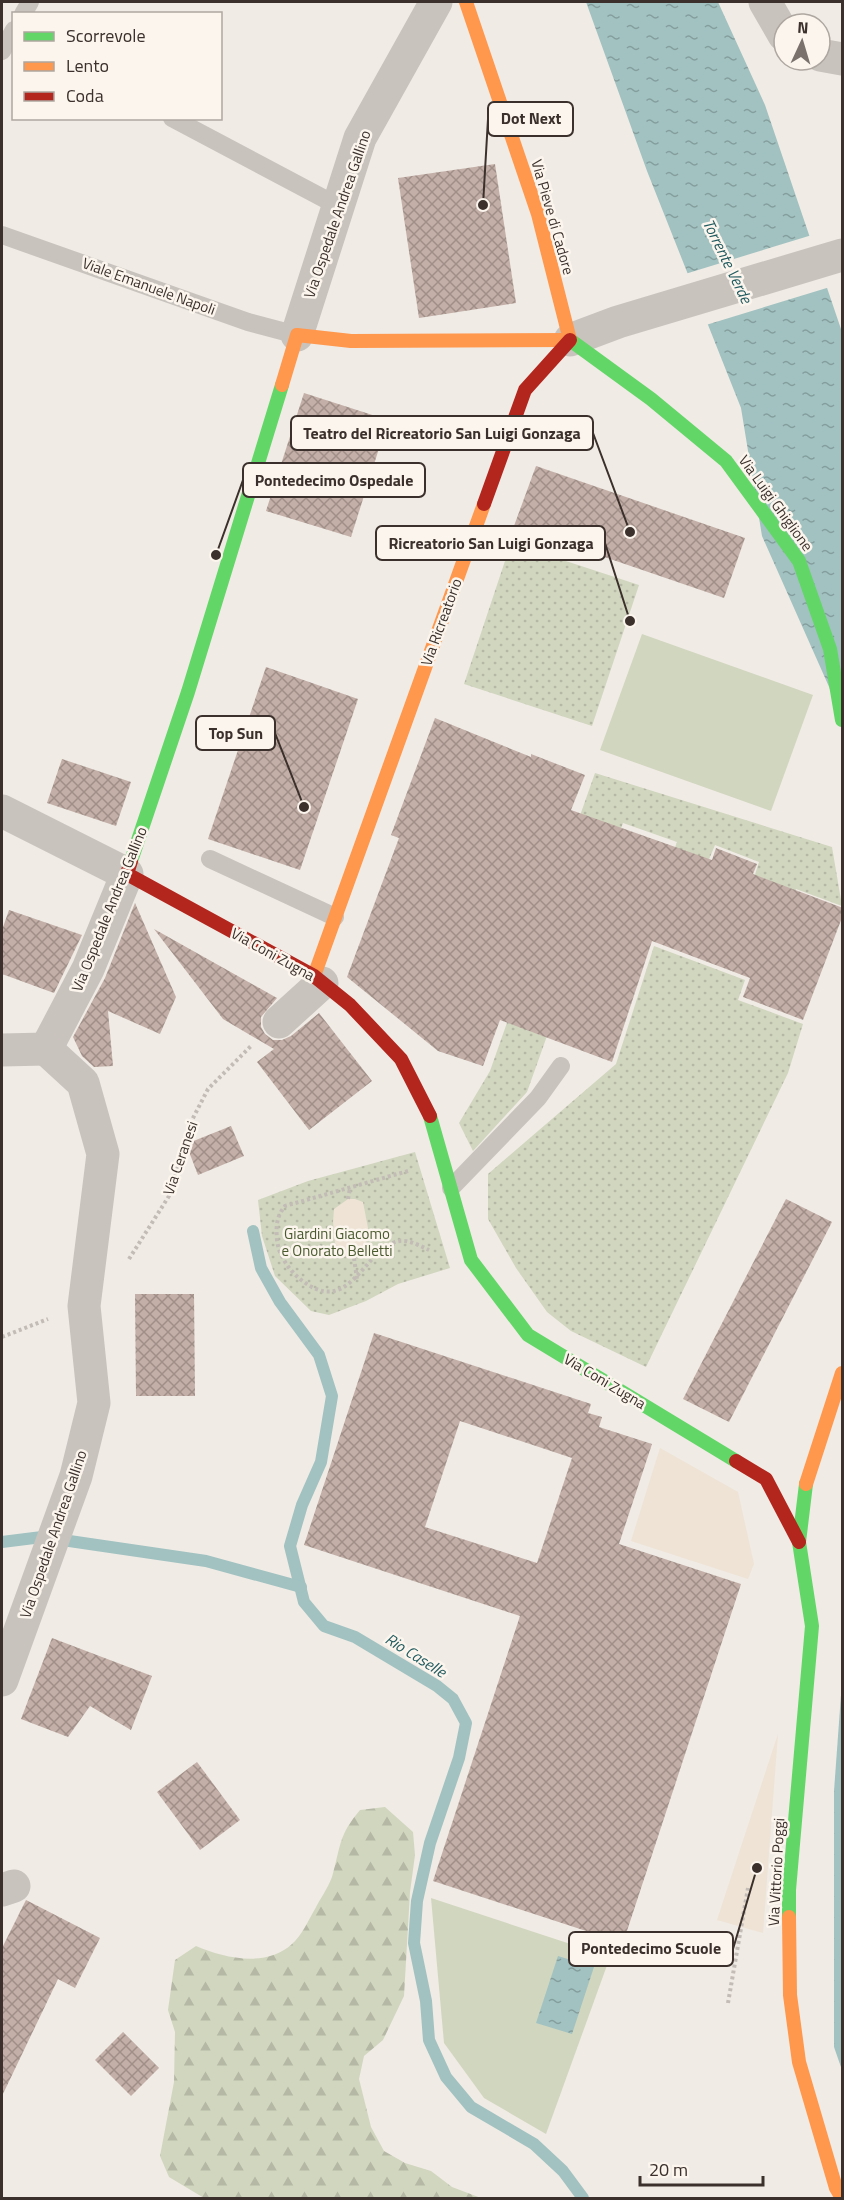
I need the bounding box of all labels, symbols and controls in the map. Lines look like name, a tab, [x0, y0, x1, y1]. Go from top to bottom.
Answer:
legend	[12, 12, 222, 120]
north arrow	[772, 12, 832, 72]
text: N	[797, 15, 809, 39]
text: Scorrevole	[66, 22, 145, 49]
text: Lento	[66, 52, 109, 79]
text: Coda	[66, 82, 104, 109]
callout: Dot Next	[488, 102, 573, 136]
text: Dot Next	[501, 106, 561, 130]
street label: Via Ospedale Andrea Gallino	[297, 127, 377, 301]
street label: Via Pieve di Cadore	[526, 157, 580, 277]
water label: Torrente Verde	[697, 215, 759, 309]
street label: Viale Emanuele Napoli	[79, 251, 219, 321]
callout: Teatro del Ricreatorio San Luigi Gonzaga	[291, 416, 593, 450]
text: Teatro del Ricreatorio San Luigi Gonzaga	[303, 421, 581, 445]
street label: Via Luigi Ghiglione	[733, 450, 819, 556]
callout: Pontedecimo Ospedale	[243, 463, 425, 497]
text: Pontedecimo Ospedale	[255, 468, 413, 492]
callout: Ricreatorio San Luigi Gonzaga	[376, 526, 605, 560]
text: Ricreatorio San Luigi Gonzaga	[388, 531, 594, 555]
street label: Via Ricreatorio	[415, 575, 467, 669]
callout: Top Sun	[196, 716, 275, 750]
text: Top Sun	[209, 721, 263, 745]
street label: Via Ospedale Andrea Gallino	[65, 823, 153, 995]
street label: Via Coni Zugna	[227, 922, 319, 987]
street label: Via Ceranesi	[157, 1118, 203, 1198]
park label: Giardini Giacomo e Onorato Belletti	[281, 1222, 393, 1262]
street label: Via Coni Zugna	[559, 1347, 651, 1415]
street label: Via Ospedale Andrea Gallino	[13, 1447, 93, 1621]
water label: Rio Caselle	[381, 1627, 453, 1684]
street label: Via Vittorio Poggi	[762, 1817, 790, 1927]
callout: Pontedecimo Scuole	[569, 1932, 733, 1966]
text: Pontedecimo Scuole	[581, 1936, 721, 1960]
scale bar	[640, 2149, 763, 2187]
text: 20 m	[649, 2156, 688, 2183]

